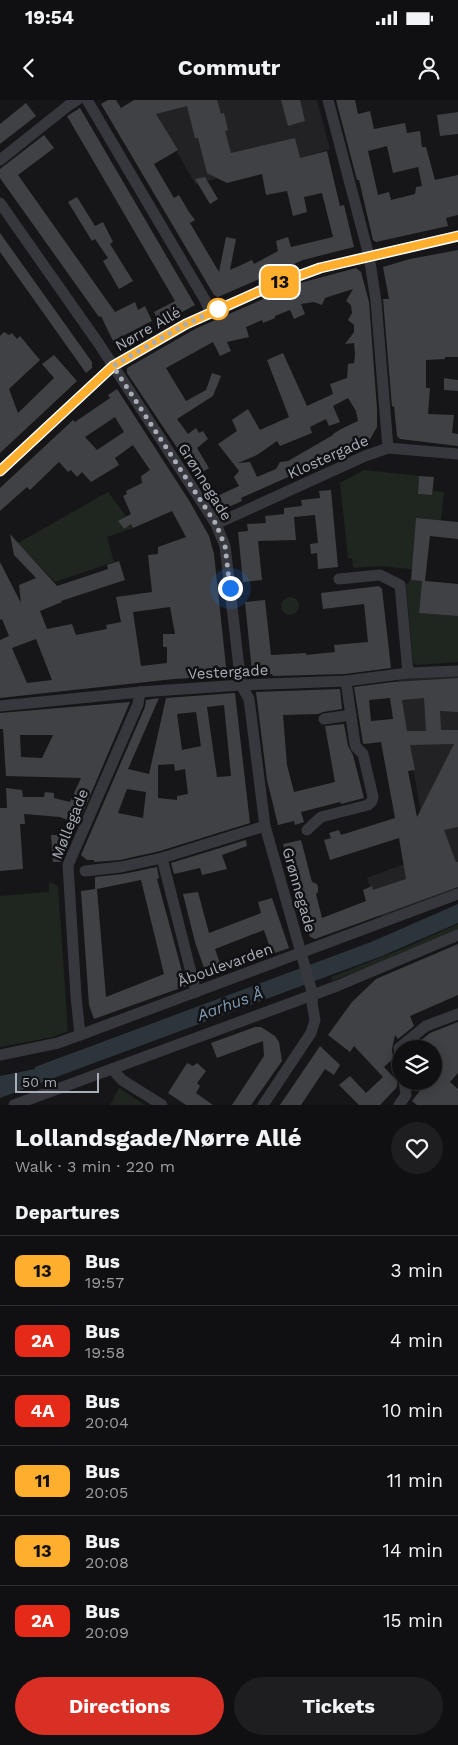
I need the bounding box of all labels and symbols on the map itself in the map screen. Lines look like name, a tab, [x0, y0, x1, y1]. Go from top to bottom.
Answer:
line badge: 13	[258, 266, 302, 298]
unlabelled marker	[207, 298, 229, 320]
street label: Nørre Allé	[112, 303, 184, 355]
street label: Klostergade	[285, 431, 371, 483]
street label: Grønnegade	[174, 440, 236, 524]
your location	[218, 576, 243, 601]
street label: Vestergade	[187, 661, 269, 683]
street label: Møllegade	[48, 786, 92, 862]
street label: Grønnegade	[278, 845, 320, 935]
street label: Åboulevarden	[175, 939, 275, 991]
water label: Aarhus Å	[194, 983, 265, 1025]
scale bar	[15, 1070, 99, 1093]

